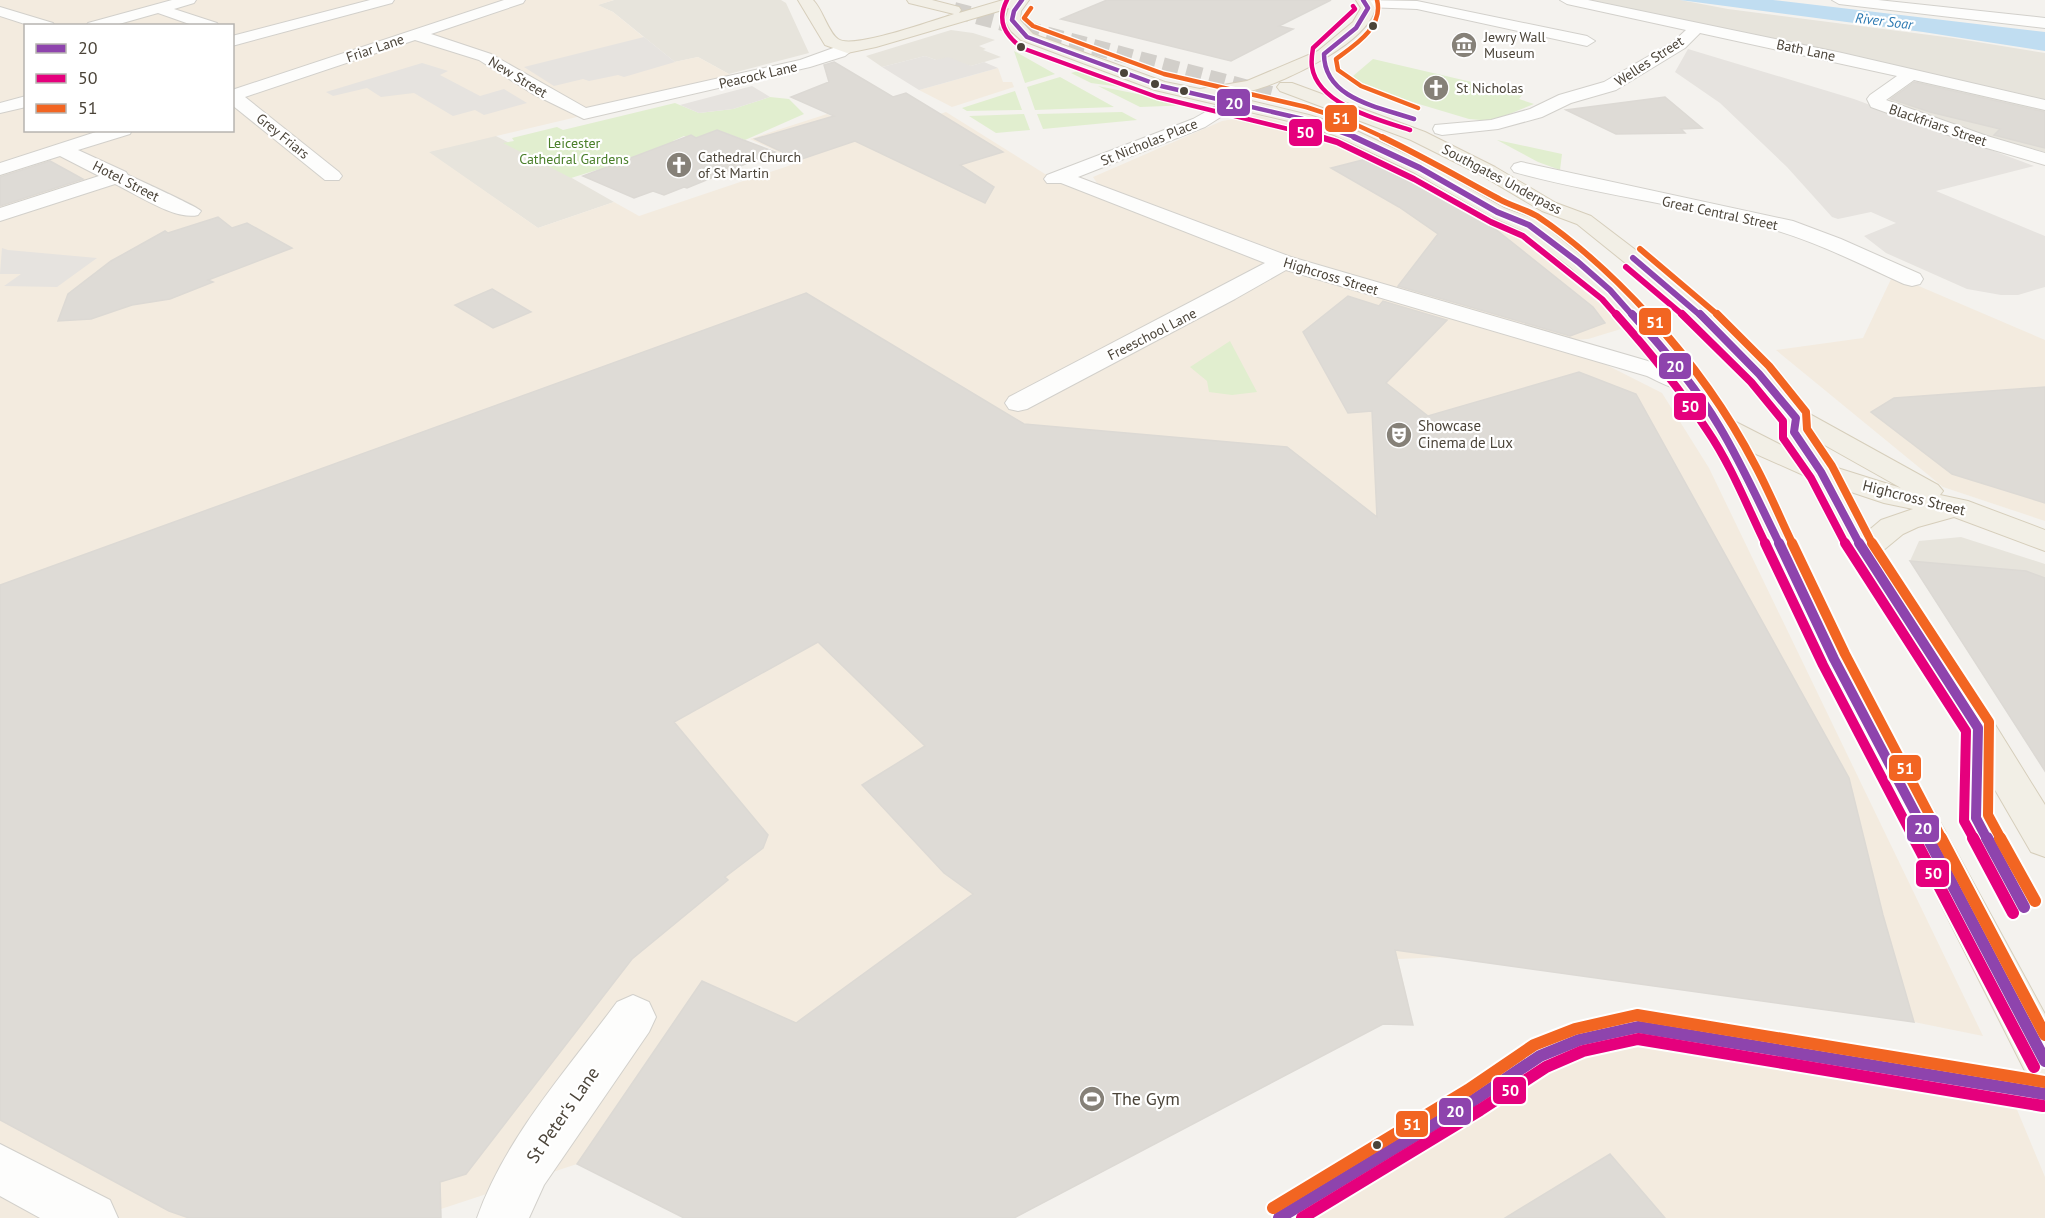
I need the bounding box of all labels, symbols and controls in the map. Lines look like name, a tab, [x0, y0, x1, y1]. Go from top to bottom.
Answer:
water label: River Soar	[1854, 9, 1915, 34]
unlabelled marker	[1367, 20, 1379, 32]
legend	[24, 24, 234, 132]
place label: Jewry Wall Museum	[1483, 28, 1546, 62]
street label: Friar Lane	[344, 30, 406, 66]
museum icon: Jewry Wall Museum	[1449, 30, 1479, 60]
street label: Welles Street	[1611, 32, 1687, 90]
street label: Bath Lane	[1775, 35, 1837, 65]
text: 20	[78, 36, 98, 59]
unlabelled marker	[1015, 41, 1027, 53]
street label: New Street	[485, 52, 551, 102]
street label: Peacock Lane	[717, 57, 799, 93]
text: 50	[78, 66, 98, 89]
unlabelled marker	[1118, 67, 1130, 79]
church icon: St Nicholas	[1421, 73, 1451, 103]
unlabelled marker	[1149, 78, 1161, 90]
place label: St Nicholas	[1456, 79, 1524, 97]
unlabelled marker	[1178, 85, 1190, 97]
line badge: 20	[1216, 88, 1251, 117]
text: 20	[1225, 93, 1243, 113]
text: 51	[78, 96, 98, 119]
street label: Blackfriars Street	[1887, 100, 1990, 150]
line badge: 51	[1324, 104, 1358, 133]
text: 51	[1332, 108, 1350, 128]
street label: Grey Friars	[253, 109, 313, 163]
street label: St Nicholas Place	[1098, 114, 1200, 170]
line badge: 50	[1288, 118, 1323, 147]
text: 50	[1296, 122, 1314, 142]
park label: Leicester Cathedral Gardens	[519, 134, 629, 168]
street label: Southgates Underpass	[1439, 140, 1565, 218]
place label: Cathedral Church of St Martin	[698, 148, 801, 182]
church icon: Cathedral Church of St Martin	[664, 150, 694, 180]
street label: Hotel Street	[90, 157, 162, 206]
street label: Great Central Street	[1660, 192, 1780, 234]
street label: Highcross Street	[1281, 253, 1381, 299]
street label: Freeschool Lane	[1104, 304, 1200, 364]
line badge: 51	[1638, 307, 1672, 336]
text: 51	[1646, 312, 1664, 332]
line badge: 20	[1658, 352, 1692, 380]
text: 20	[1666, 356, 1684, 376]
line badge: 50	[1673, 392, 1707, 421]
text: 50	[1681, 396, 1699, 416]
place label: Showcase Cinema de Lux	[1418, 416, 1513, 452]
theatre icon: Showcase Cinema de Lux	[1384, 420, 1414, 450]
street label: Highcross Street	[1861, 476, 1967, 519]
line badge: 51	[1888, 754, 1922, 782]
text: 51	[1896, 758, 1914, 778]
line badge: 20	[1906, 814, 1940, 843]
text: 20	[1914, 818, 1932, 838]
line badge: 50	[1915, 859, 1950, 888]
text: 50	[1924, 863, 1942, 883]
street label: St Peter's Lane	[521, 1062, 604, 1167]
line badge: 50	[1492, 1076, 1527, 1105]
text: 50	[1501, 1080, 1519, 1100]
sports icon: The Gym	[1077, 1084, 1107, 1114]
place label: The Gym	[1112, 1087, 1180, 1110]
line badge: 20	[1438, 1097, 1472, 1126]
text: 20	[1446, 1101, 1464, 1121]
line badge: 51	[1395, 1110, 1429, 1138]
text: 51	[1403, 1114, 1421, 1134]
unlabelled marker	[1371, 1139, 1383, 1151]

